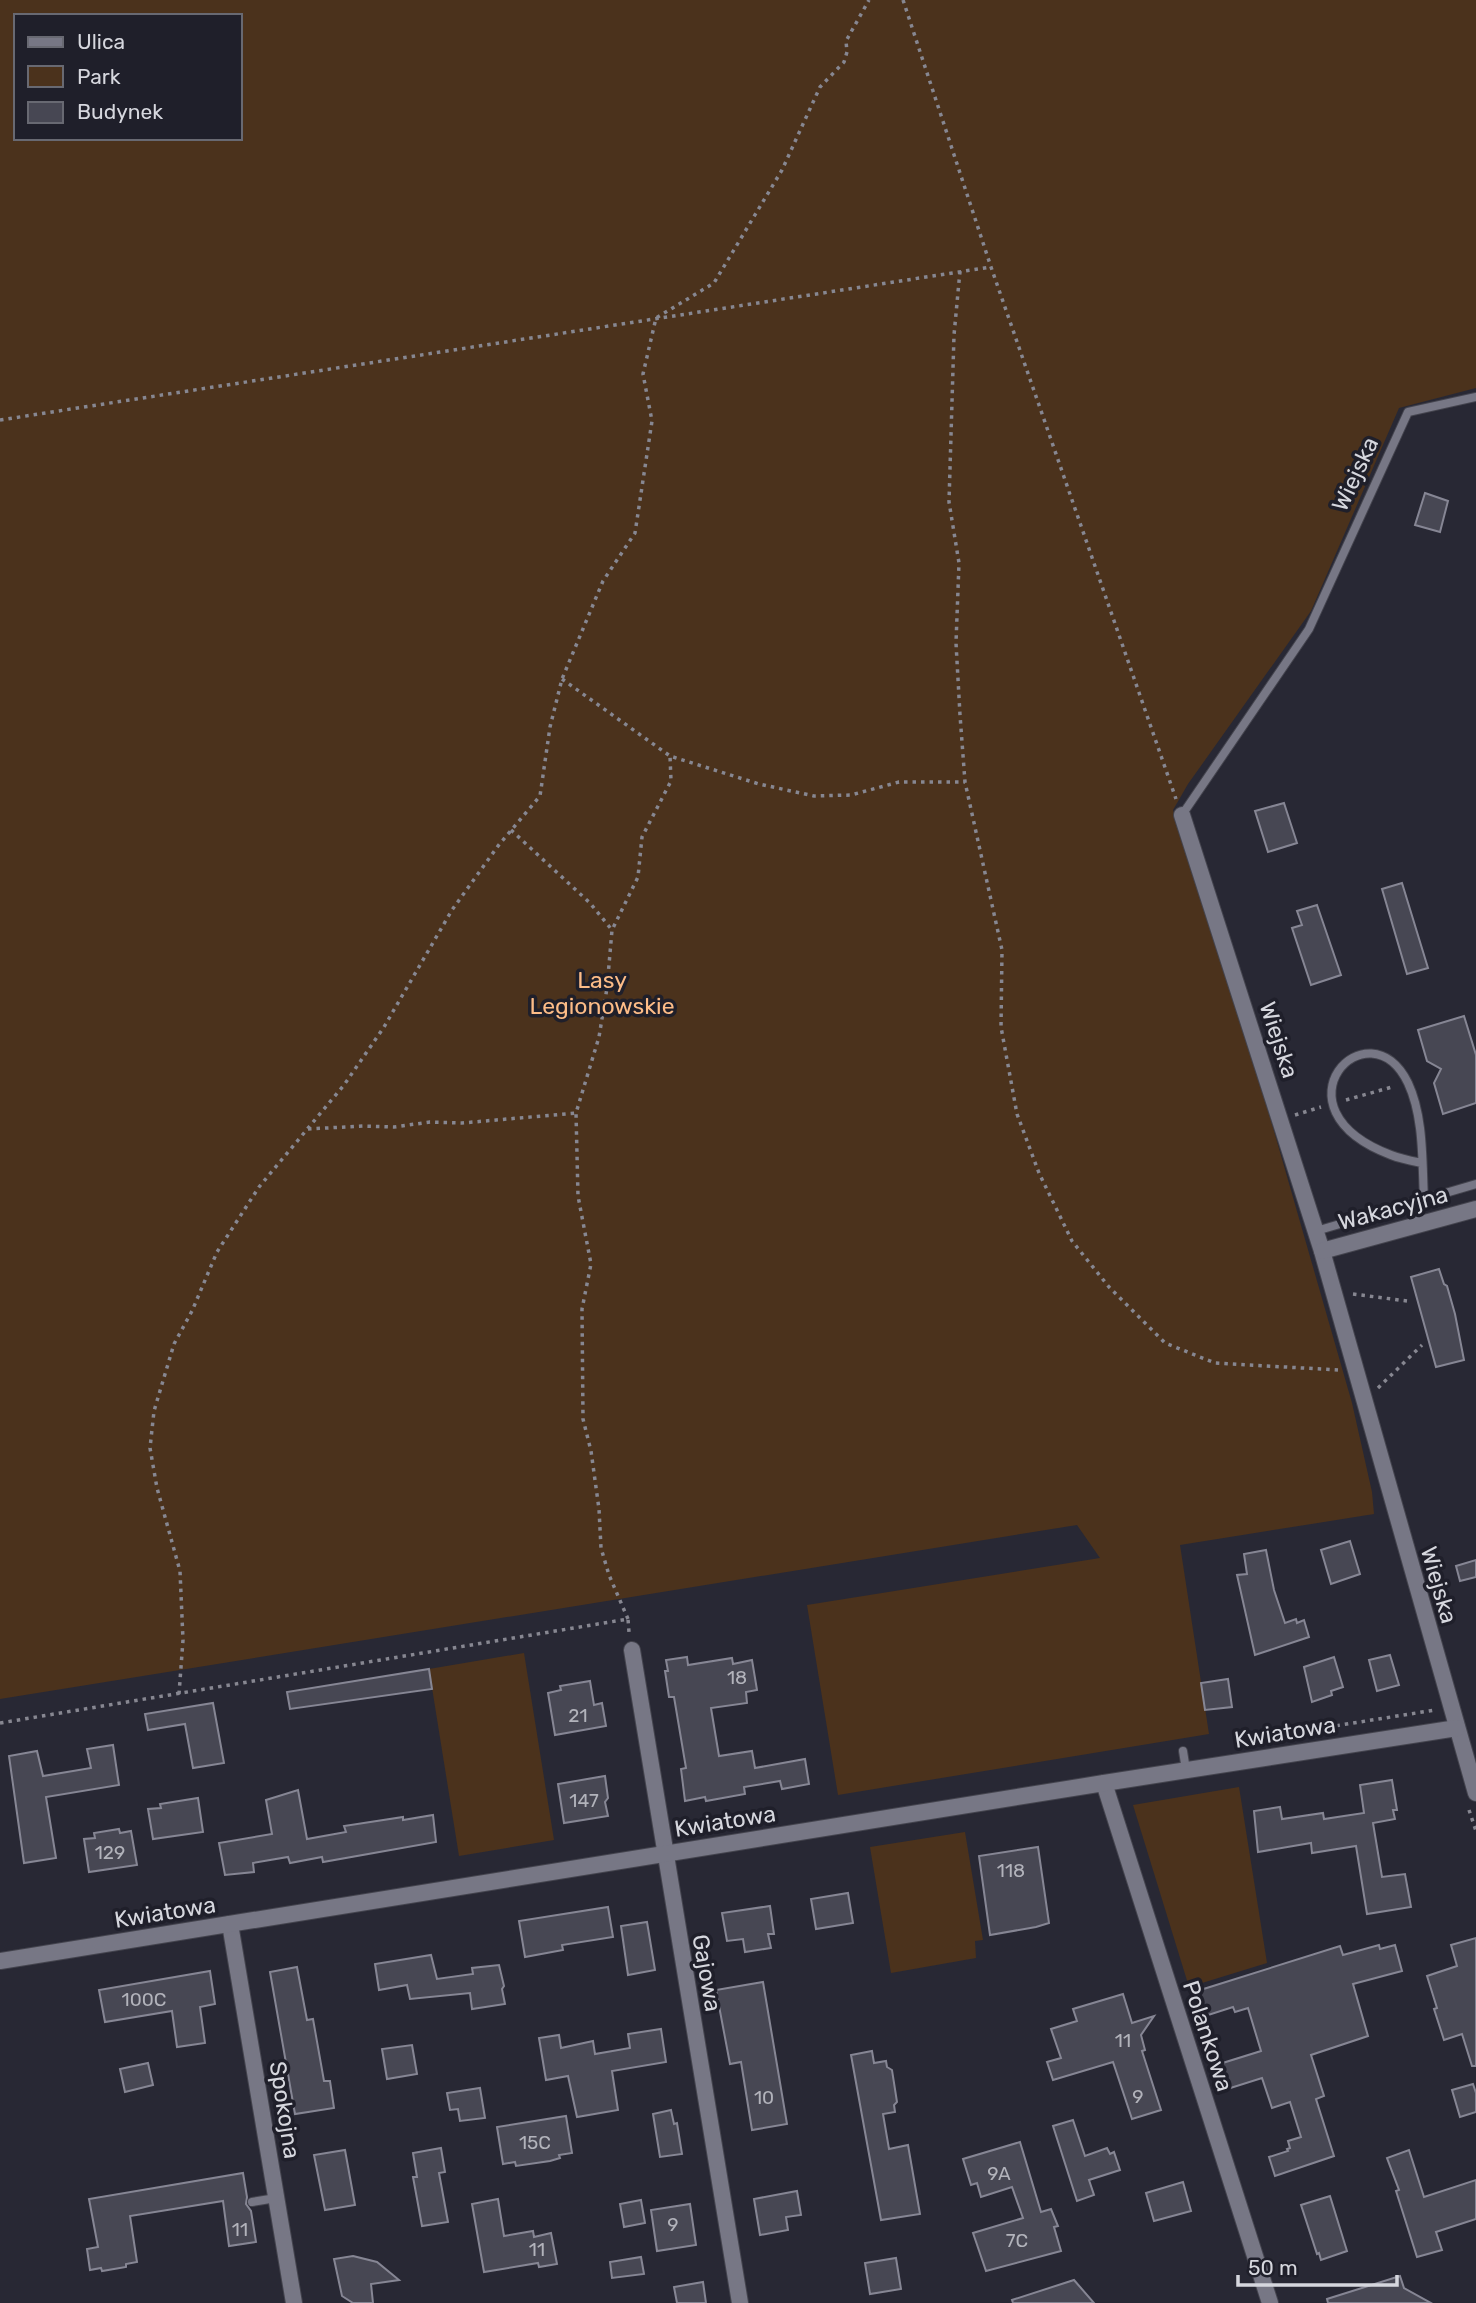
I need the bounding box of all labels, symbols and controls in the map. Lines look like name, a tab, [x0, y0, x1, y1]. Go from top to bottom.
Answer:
legend	[14, 14, 242, 140]
text: Ulica	[77, 29, 125, 54]
text: Park	[77, 64, 121, 89]
text: Budynek	[77, 99, 163, 124]
street label: Wiejska	[1326, 432, 1384, 516]
park label: Lasy Legionowskie	[529, 966, 675, 1020]
street label: Wiejska	[1254, 998, 1304, 1082]
street label: Wakacyjna	[1335, 1180, 1451, 1236]
street label: Wiejska	[1415, 1543, 1463, 1627]
house number: 18	[727, 1666, 747, 1689]
house number: 21	[568, 1704, 588, 1727]
street label: Kwiatowa	[1232, 1710, 1338, 1754]
house number: 147	[569, 1789, 599, 1812]
street label: Kwiatowa	[672, 1799, 778, 1843]
house number: 129	[95, 1841, 125, 1864]
house number: 118	[997, 1859, 1025, 1882]
street label: Kwiatowa	[112, 1890, 218, 1934]
street label: Gajowa	[686, 1932, 728, 2014]
street label: Polankowa	[1177, 1977, 1239, 2095]
house number: 100C	[122, 1988, 166, 2011]
house number: 11	[1115, 2029, 1131, 2052]
street label: Spokojna	[263, 2059, 307, 2161]
house number: 9	[1132, 2085, 1144, 2108]
house number: 10	[754, 2086, 774, 2109]
house number: 15C	[519, 2131, 551, 2154]
house number: 9A	[987, 2162, 1011, 2185]
house number: 9	[667, 2213, 679, 2236]
house number: 11	[232, 2218, 248, 2241]
house number: 7C	[1006, 2229, 1028, 2252]
house number: 11	[529, 2238, 545, 2261]
scale bar	[1238, 2244, 1397, 2288]
text: 50 m	[1248, 2255, 1298, 2280]

